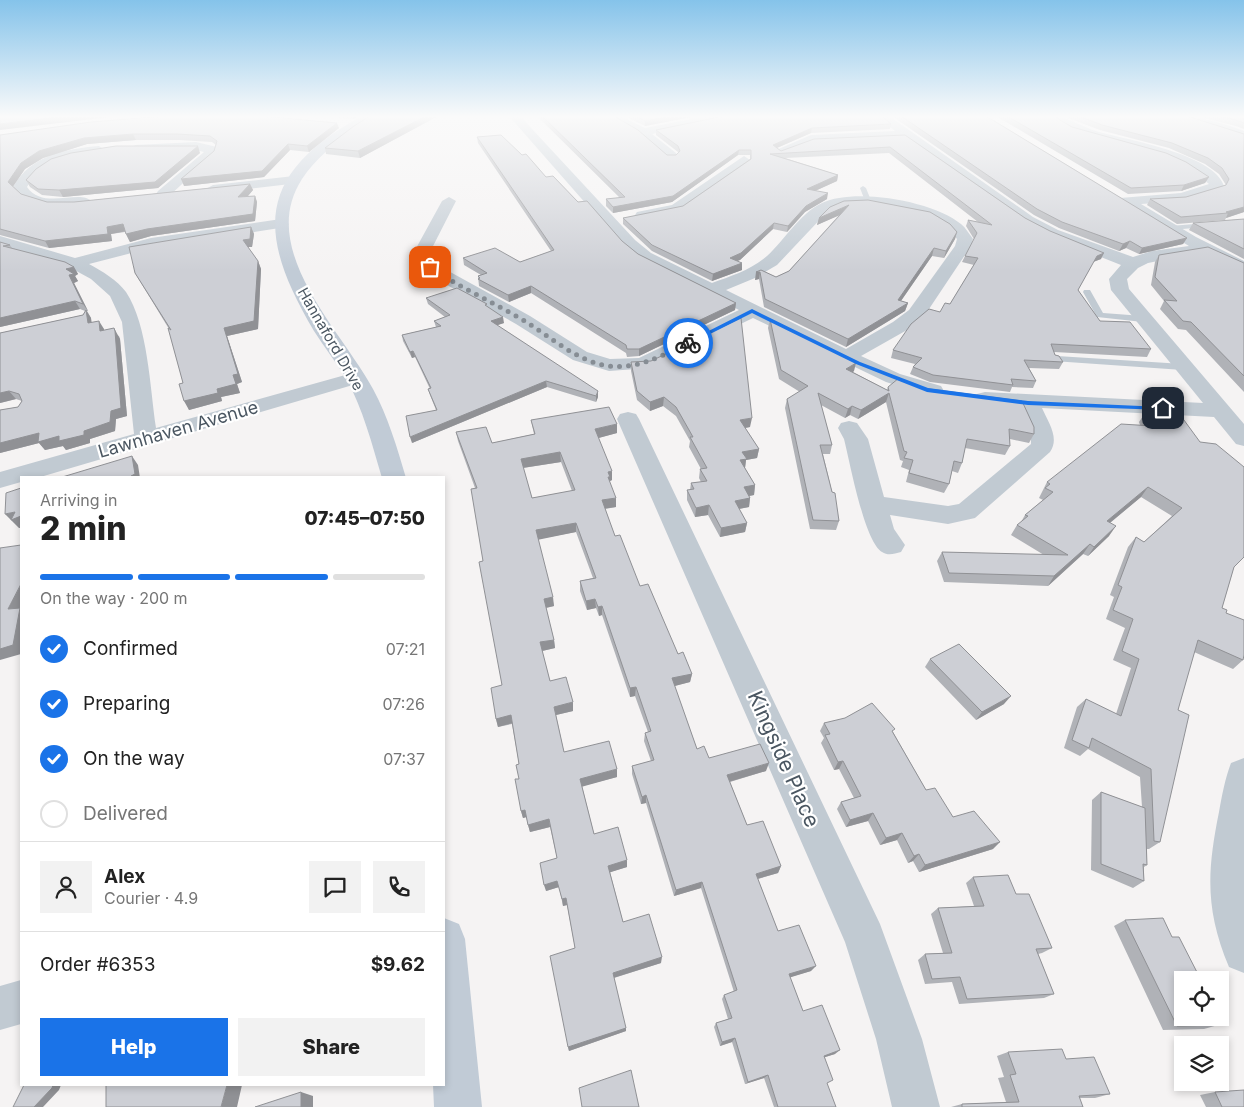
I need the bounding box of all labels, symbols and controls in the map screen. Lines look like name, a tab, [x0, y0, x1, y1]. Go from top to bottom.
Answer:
pin	[409, 246, 451, 288]
icon: bag	[416, 253, 444, 281]
street label: Hannaford Drive	[294, 284, 368, 394]
courier	[663, 318, 713, 368]
icon: bike	[674, 329, 702, 357]
pin	[1142, 387, 1184, 429]
icon: home	[1149, 394, 1177, 422]
street label: Lawnhaven Avenue	[96, 396, 260, 462]
text: Arriving in	[40, 490, 117, 510]
text: 07:45–07:50	[304, 507, 425, 530]
text: 2 min	[40, 509, 126, 548]
text: On the way · 200 m	[40, 588, 188, 608]
icon: check	[40, 635, 68, 663]
text: Confirmed	[83, 637, 178, 660]
text: 07:21	[386, 639, 425, 659]
street label: Kingside Place	[743, 687, 825, 831]
icon: check	[40, 690, 68, 718]
text: Preparing	[83, 692, 170, 715]
text: 07:26	[382, 694, 425, 714]
icon: check	[40, 745, 68, 773]
text: On the way	[83, 747, 185, 770]
text: 07:37	[383, 749, 425, 769]
text: Delivered	[83, 802, 168, 825]
button: person	[40, 861, 92, 913]
button: chat	[309, 861, 361, 913]
button: phone	[373, 861, 425, 913]
text: Alex	[104, 865, 145, 888]
text: Courier · 4.9	[104, 888, 198, 908]
text: Order #6353	[40, 953, 155, 976]
text: $9.62	[371, 953, 425, 976]
map controls	[1174, 971, 1229, 1091]
button: locate	[1174, 971, 1229, 1026]
button: Help	[40, 1018, 228, 1076]
button: Share	[238, 1018, 425, 1076]
button: layers	[1174, 1036, 1229, 1091]

